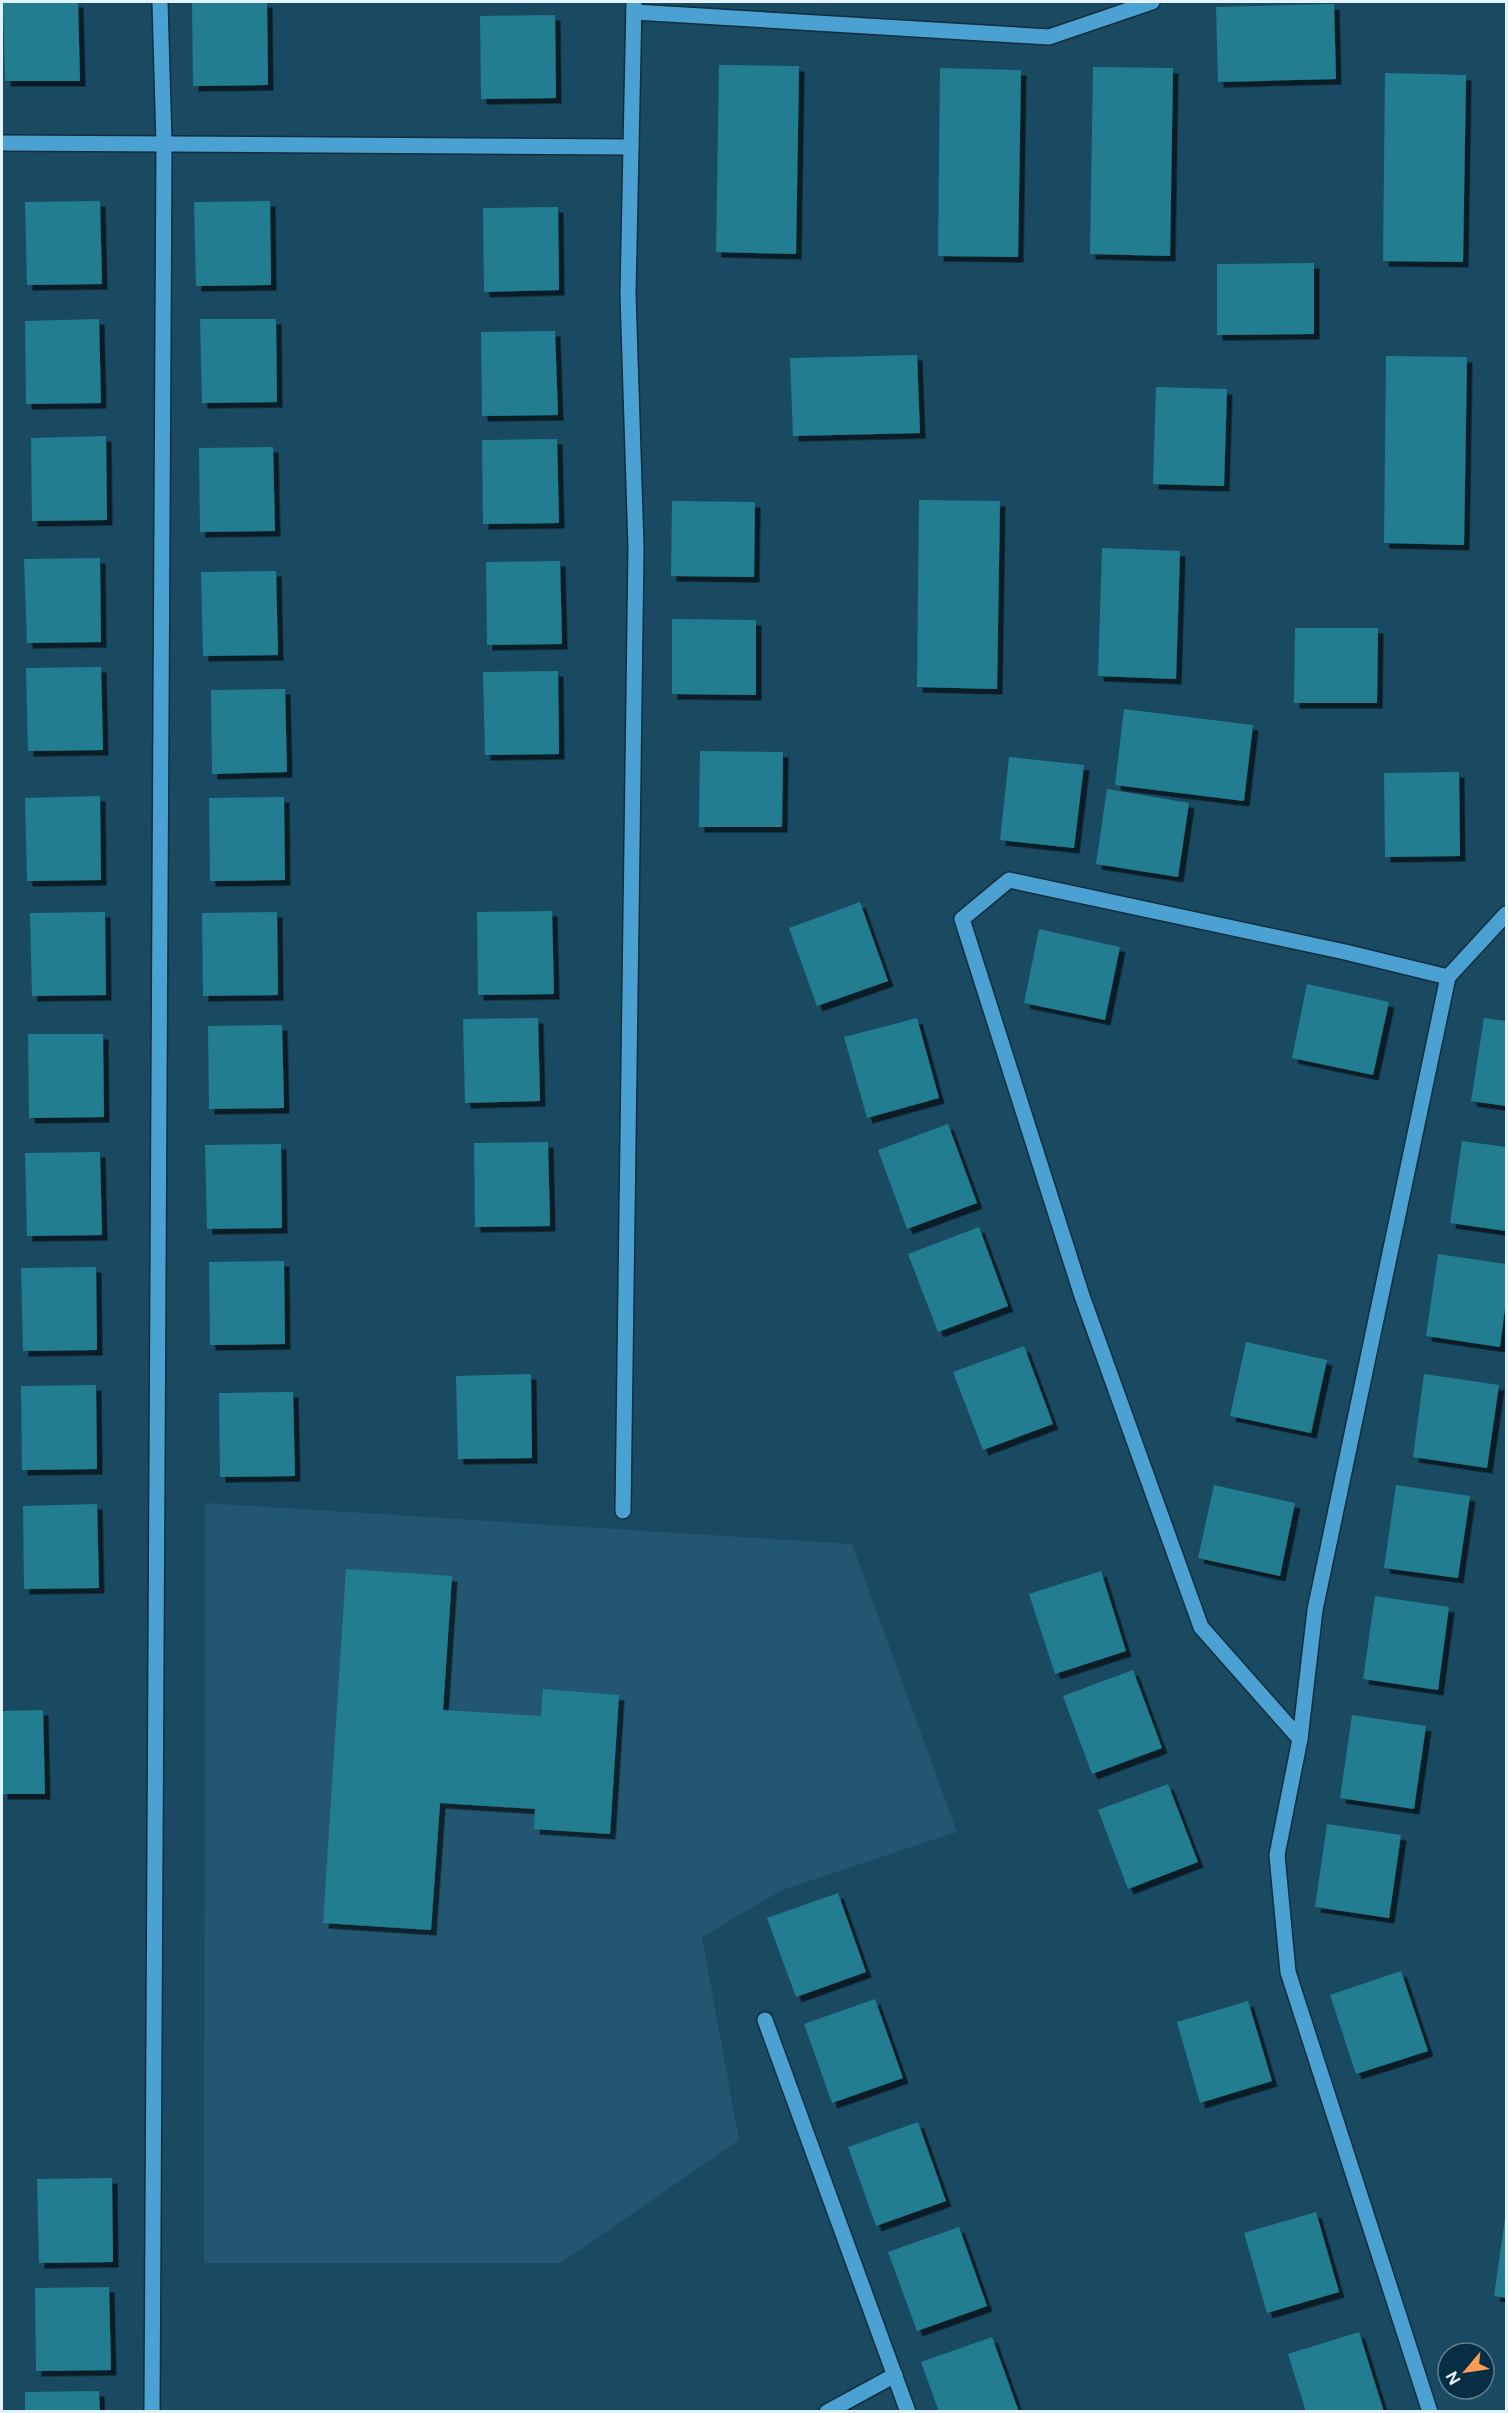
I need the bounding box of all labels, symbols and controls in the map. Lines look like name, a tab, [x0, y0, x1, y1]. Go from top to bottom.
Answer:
north arrow	[1436, 2341, 1496, 2401]
text: N	[1442, 2368, 1465, 2388]

